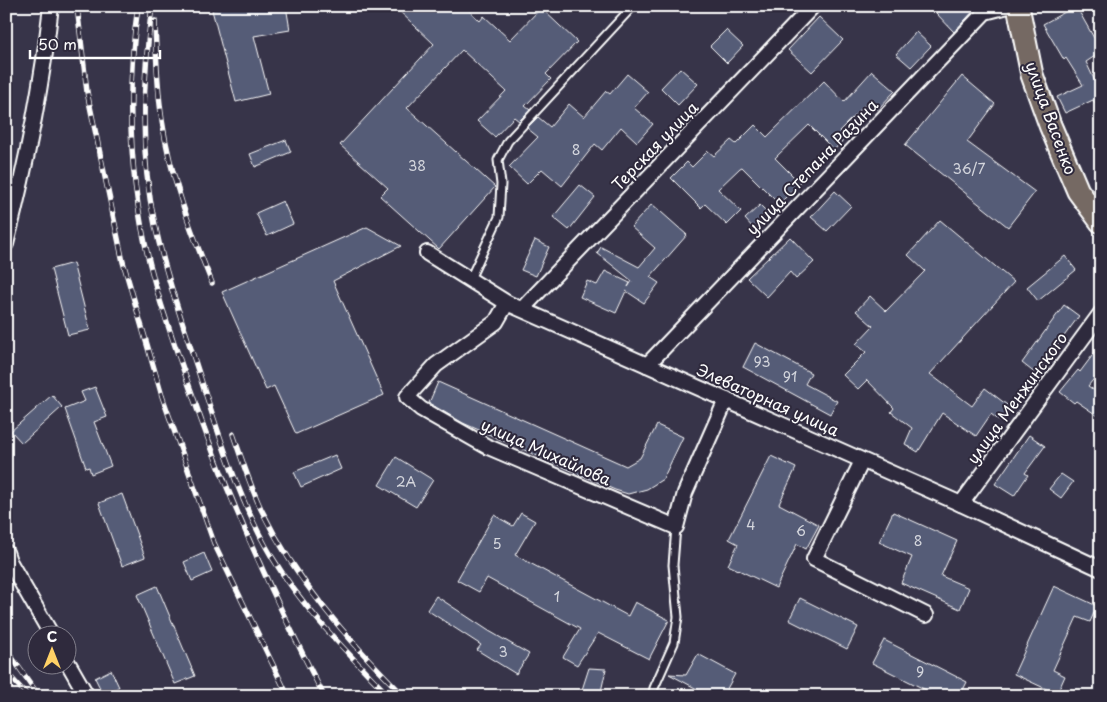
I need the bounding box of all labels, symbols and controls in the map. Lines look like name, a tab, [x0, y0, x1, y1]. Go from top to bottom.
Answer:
scale bar	[30, 28, 160, 60]
text: 50 m	[38, 32, 77, 55]
street label: улица Васенко	[1020, 58, 1084, 178]
street label: улица Степана Разина	[740, 93, 883, 240]
street label: Терская улица	[605, 95, 703, 195]
house number: 8	[572, 139, 580, 160]
house number: 38	[408, 155, 426, 176]
house number: 36/7	[952, 158, 986, 179]
street label: улица Менжинского	[960, 326, 1072, 468]
house number: 93	[753, 351, 771, 372]
street label: Элеваторная улица	[693, 357, 843, 441]
house number: 91	[783, 366, 797, 387]
street label: улица Михайлова	[477, 412, 615, 491]
house number: 2А	[396, 471, 417, 492]
house number: 4	[746, 514, 756, 535]
house number: 6	[796, 520, 806, 541]
house number: 8	[914, 530, 922, 551]
house number: 5	[492, 533, 502, 554]
house number: 1	[554, 586, 560, 607]
north arrow	[28, 624, 78, 674]
text: С	[47, 626, 57, 647]
house number: 3	[498, 641, 508, 662]
house number: 9	[916, 661, 924, 682]

